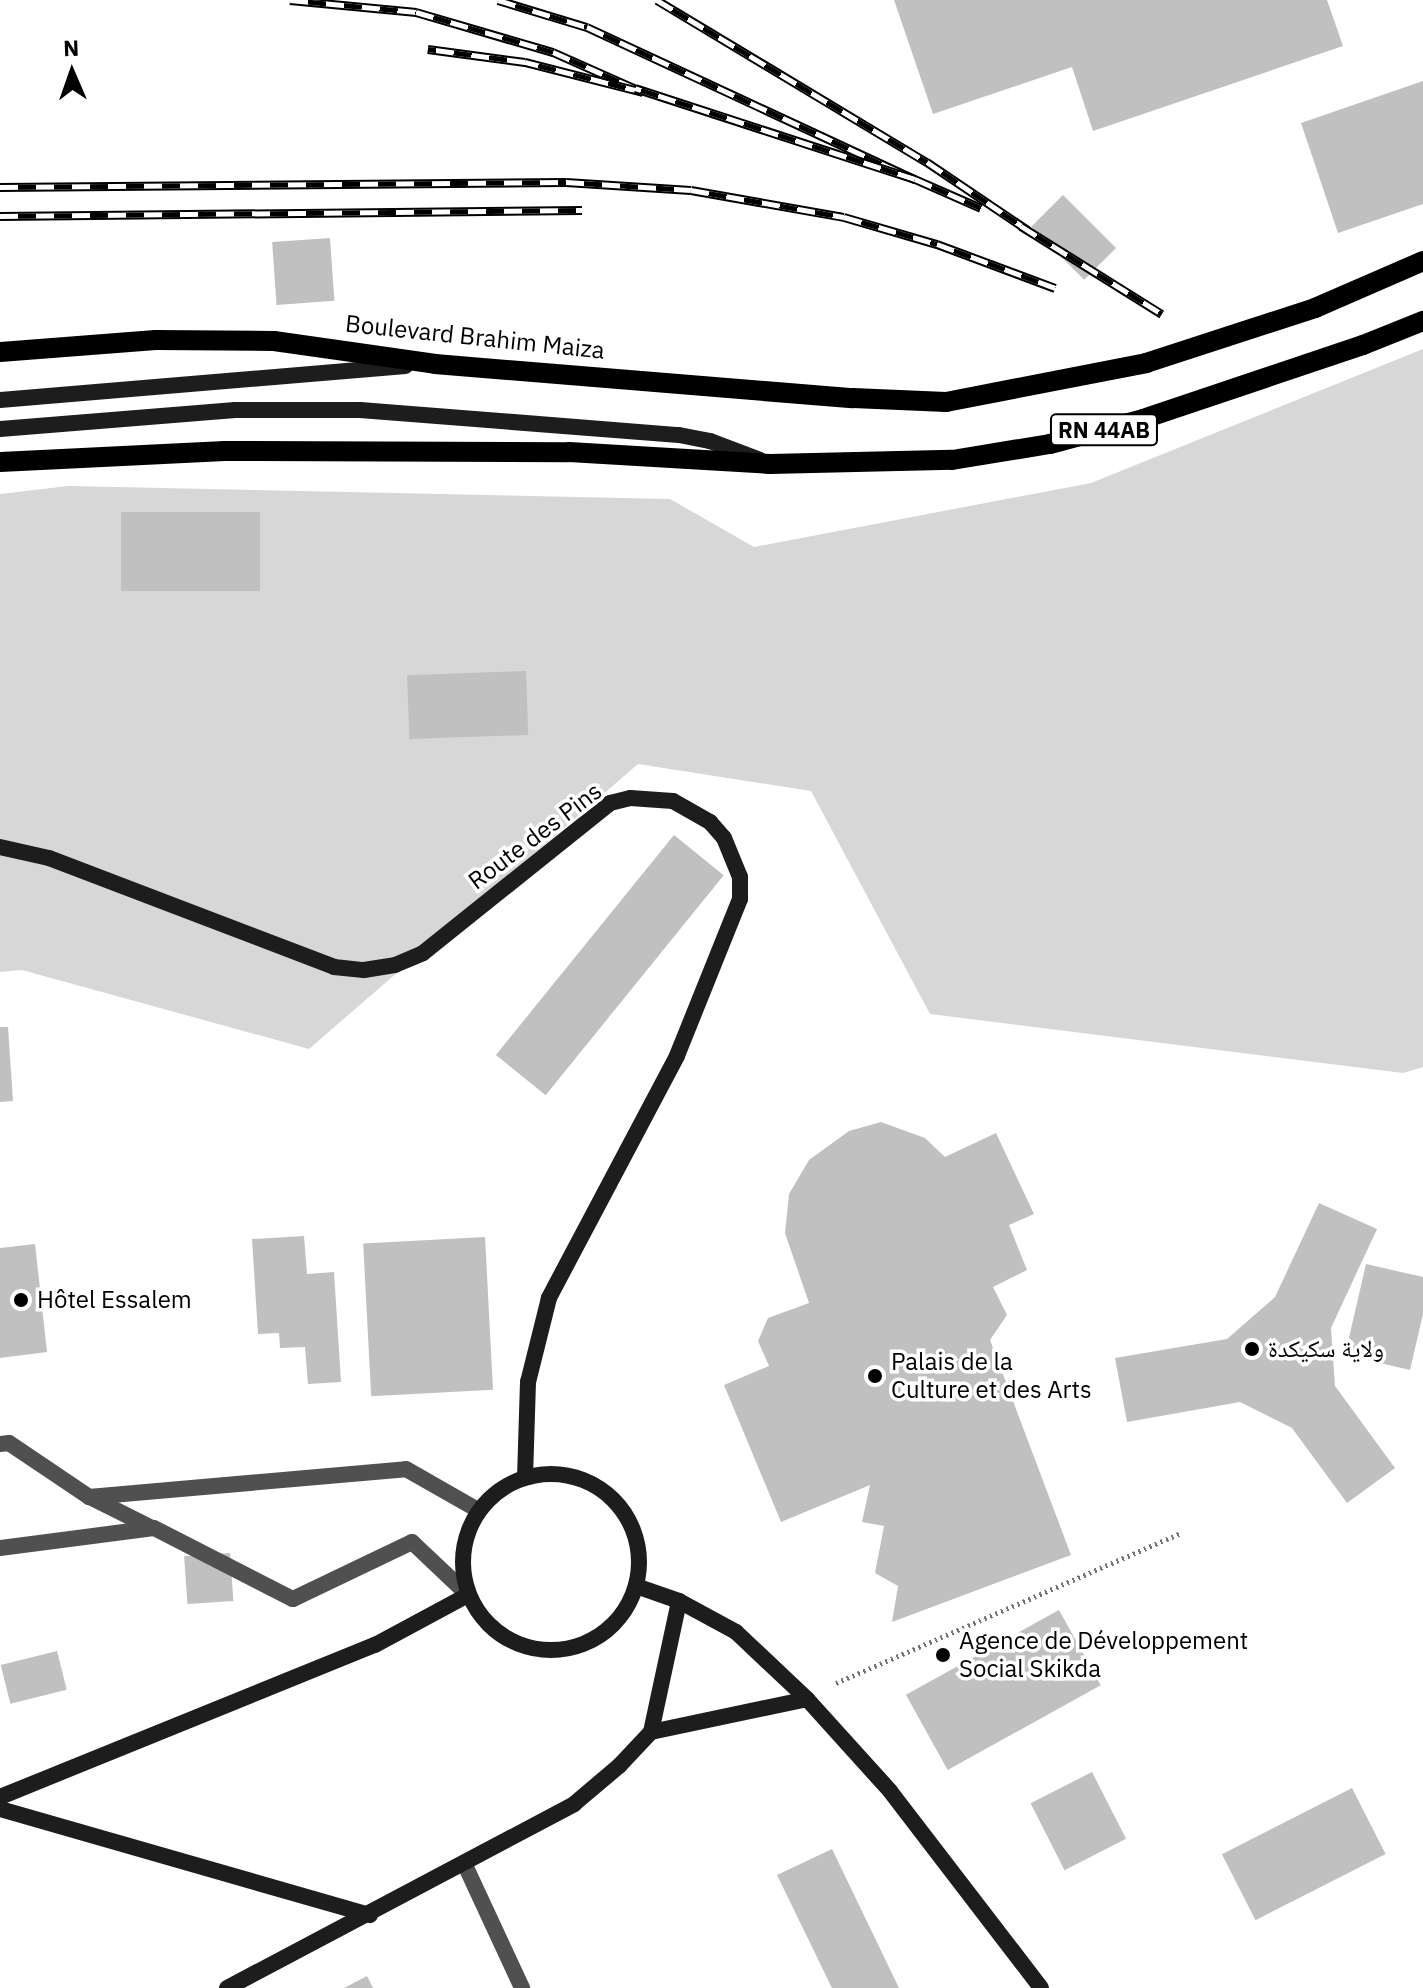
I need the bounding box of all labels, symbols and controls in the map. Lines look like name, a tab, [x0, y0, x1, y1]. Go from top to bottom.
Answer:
north arrow	[32, 32, 112, 112]
text: N	[63, 33, 80, 62]
street label: Boulevard Brahim Maiza	[344, 309, 606, 365]
road number: RN 44AB	[1048, 412, 1160, 448]
street label: Route des Pins	[463, 776, 607, 896]
place label: Hôtel Essalem	[37, 1286, 192, 1314]
marker: Hôtel Essalem	[12, 1291, 30, 1309]
place label: ولاية سكيكدة	[1268, 1335, 1384, 1363]
marker: ولاية سكيكدة	[1243, 1340, 1261, 1358]
place label: Palais de la Culture et des Arts	[891, 1348, 1092, 1404]
marker: Palais de la Culture et des Arts	[866, 1367, 884, 1385]
place label: Agence de Développement Social Skikda	[959, 1627, 1248, 1683]
marker: Agence de Développement Social Skikda	[934, 1646, 952, 1664]

